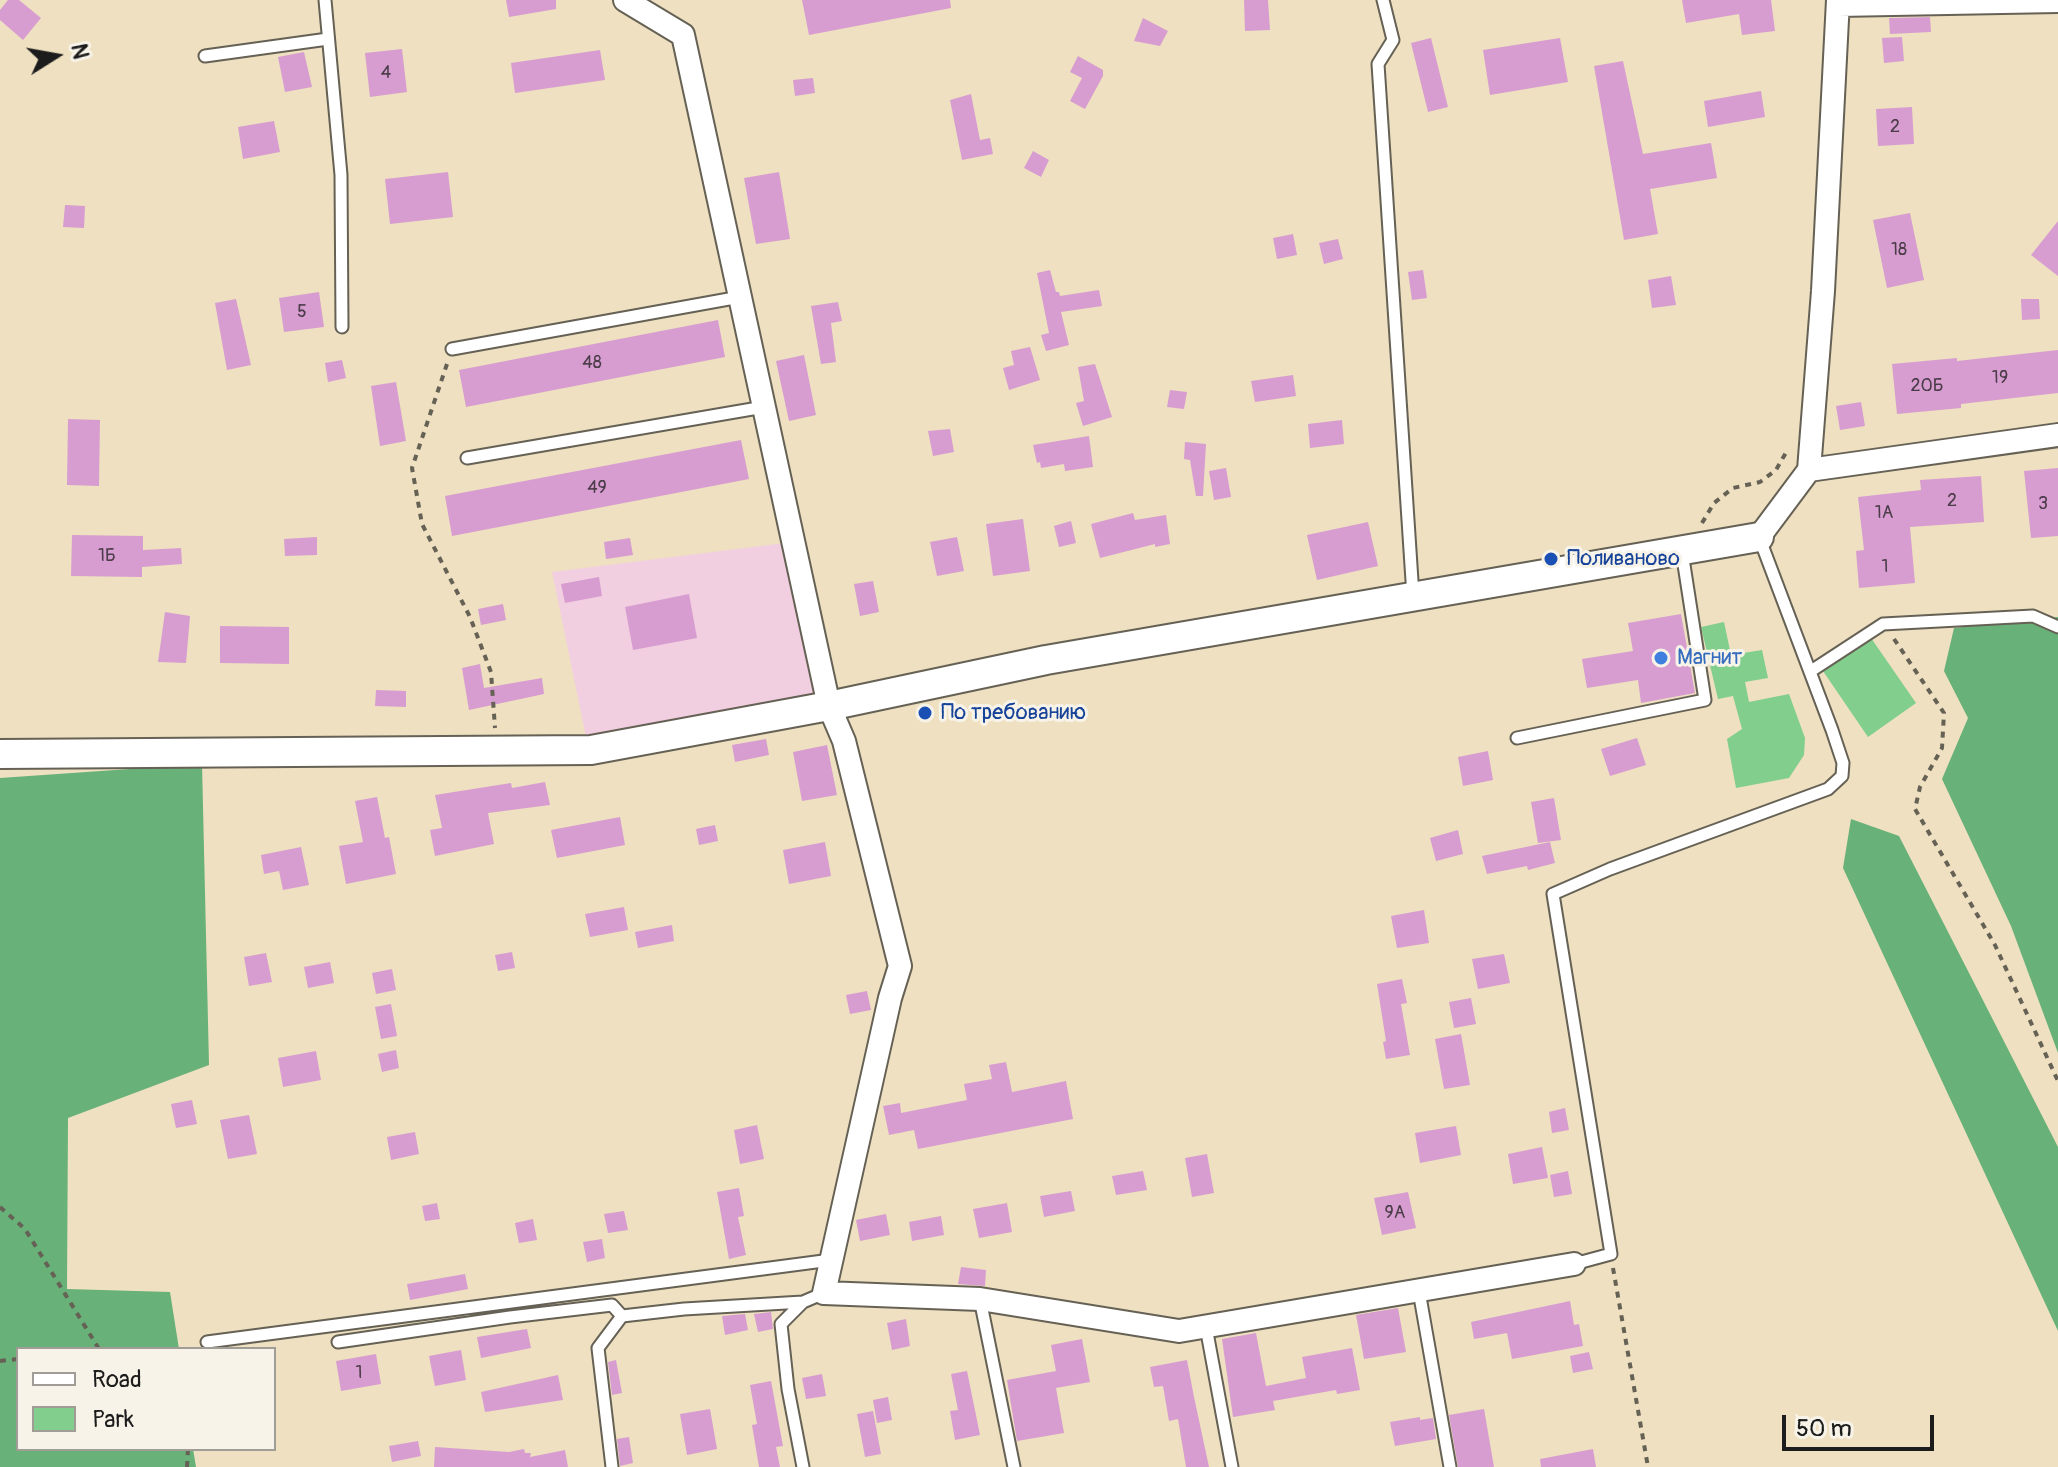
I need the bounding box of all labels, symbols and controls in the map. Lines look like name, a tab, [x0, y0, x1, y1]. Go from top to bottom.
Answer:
north arrow	[16, 16, 96, 96]
text: N	[64, 41, 95, 61]
house number: 4	[381, 62, 391, 84]
house number: 2	[1890, 116, 1900, 138]
house number: 18	[1891, 239, 1907, 261]
house number: 5	[297, 301, 307, 323]
house number: 48	[582, 352, 602, 374]
house number: 19	[1992, 367, 2008, 389]
house number: 20Б	[1910, 375, 1944, 397]
house number: 49	[587, 477, 607, 499]
house number: 2	[1947, 490, 1957, 512]
house number: 3	[2038, 493, 2048, 515]
house number: 1А	[1875, 502, 1893, 524]
house number: 1Б	[98, 545, 116, 567]
place label: Поливаново	[1567, 546, 1680, 572]
marker: Поливаново	[1542, 550, 1560, 568]
house number: 1	[1881, 556, 1889, 578]
place label: Магнит	[1677, 645, 1742, 671]
marker: Магнит	[1652, 649, 1670, 667]
place label: По требованию	[941, 700, 1086, 726]
marker: По требованию	[916, 704, 934, 722]
house number: 9А	[1385, 1202, 1405, 1224]
legend	[16, 1347, 276, 1451]
house number: 1	[355, 1362, 363, 1384]
text: Road	[92, 1365, 142, 1394]
scale bar	[1786, 1399, 1938, 1449]
text: Park	[92, 1405, 134, 1434]
text: 50 m	[1796, 1414, 1852, 1443]

